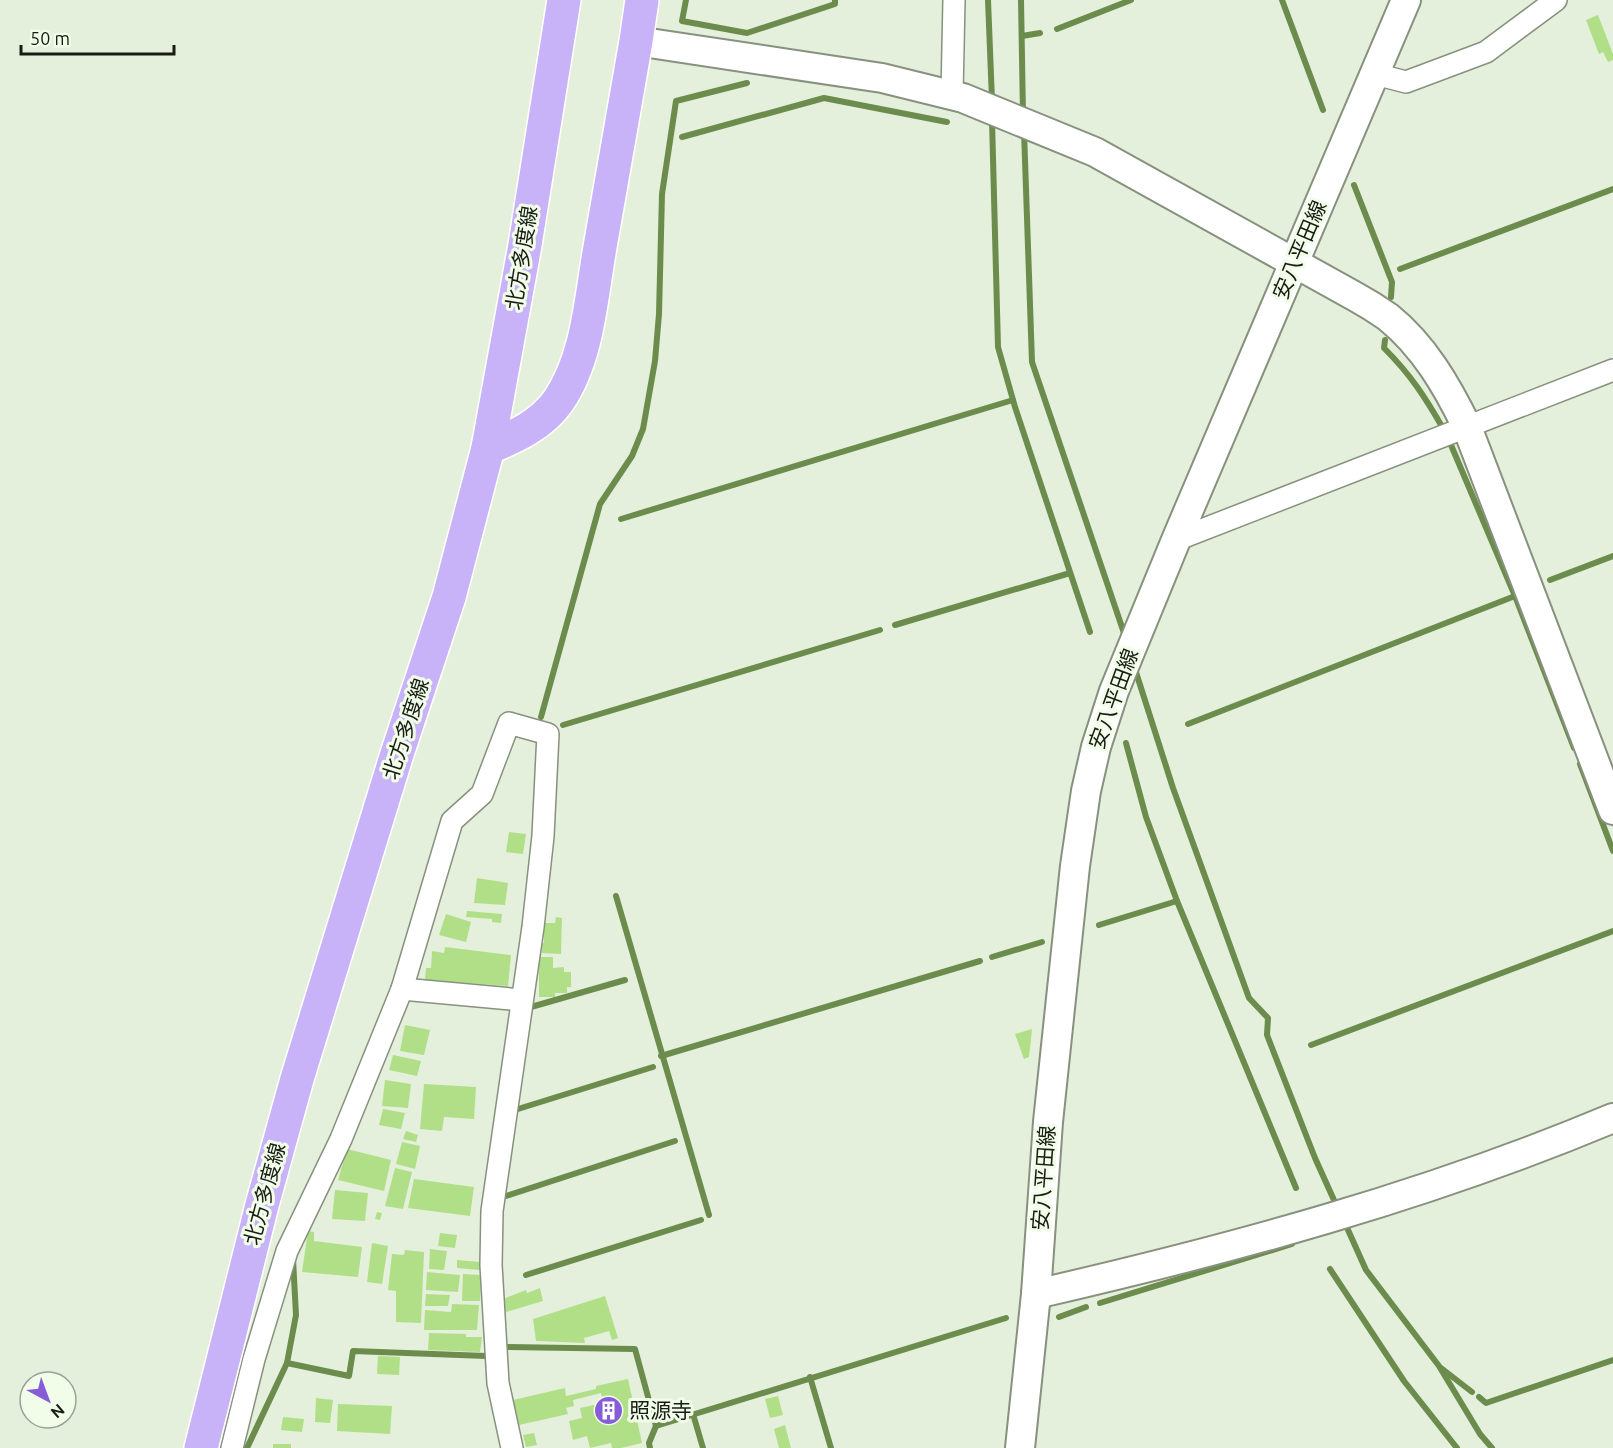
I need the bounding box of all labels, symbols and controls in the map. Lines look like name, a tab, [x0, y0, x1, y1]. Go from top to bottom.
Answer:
scale bar	[21, 18, 174, 56]
text: 50 m	[30, 28, 70, 48]
street label: 安八平田線	[1268, 197, 1331, 303]
street label: 北方多度線	[501, 204, 541, 312]
street label: 安八平田線	[1084, 645, 1142, 752]
street label: 北方多度線	[377, 675, 433, 782]
street label: 安八平田線	[1027, 1125, 1059, 1231]
street label: 北方多度線	[239, 1140, 289, 1248]
north arrow	[18, 1370, 78, 1430]
building icon: 照源寺	[592, 1395, 624, 1427]
place label: 照源寺	[629, 1398, 692, 1422]
text: N	[47, 1401, 68, 1422]

